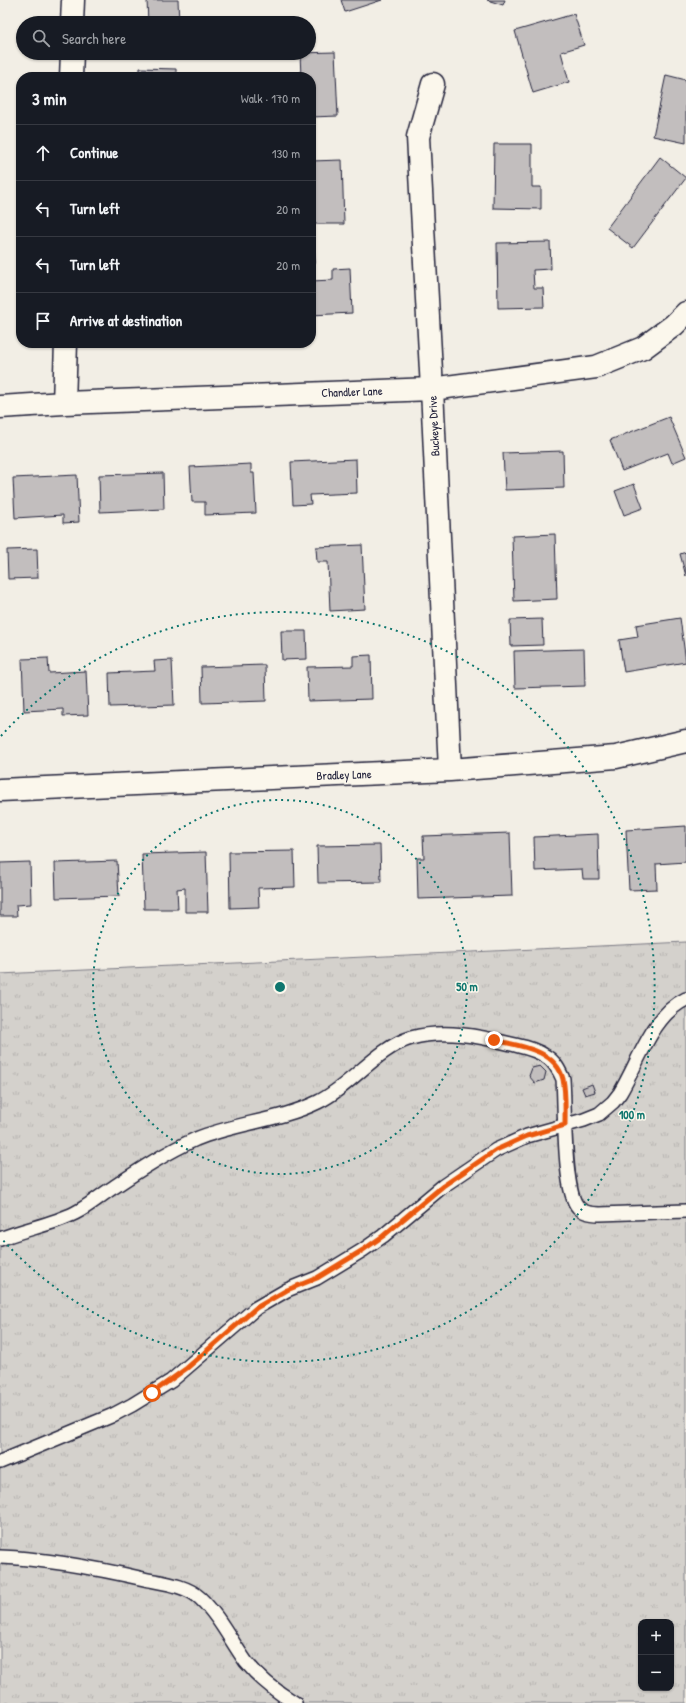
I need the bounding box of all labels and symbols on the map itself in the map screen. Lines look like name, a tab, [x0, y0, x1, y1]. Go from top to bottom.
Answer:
street label: Chandler Lane	[321, 382, 383, 401]
street label: Buckeye Drive	[423, 395, 444, 457]
street label: Bradley Lane	[316, 765, 372, 784]
text: 50 m	[456, 978, 478, 995]
centre of rings	[273, 980, 287, 994]
route end	[485, 1031, 503, 1049]
text: 100 m	[619, 1106, 645, 1123]
route start	[143, 1384, 161, 1402]

